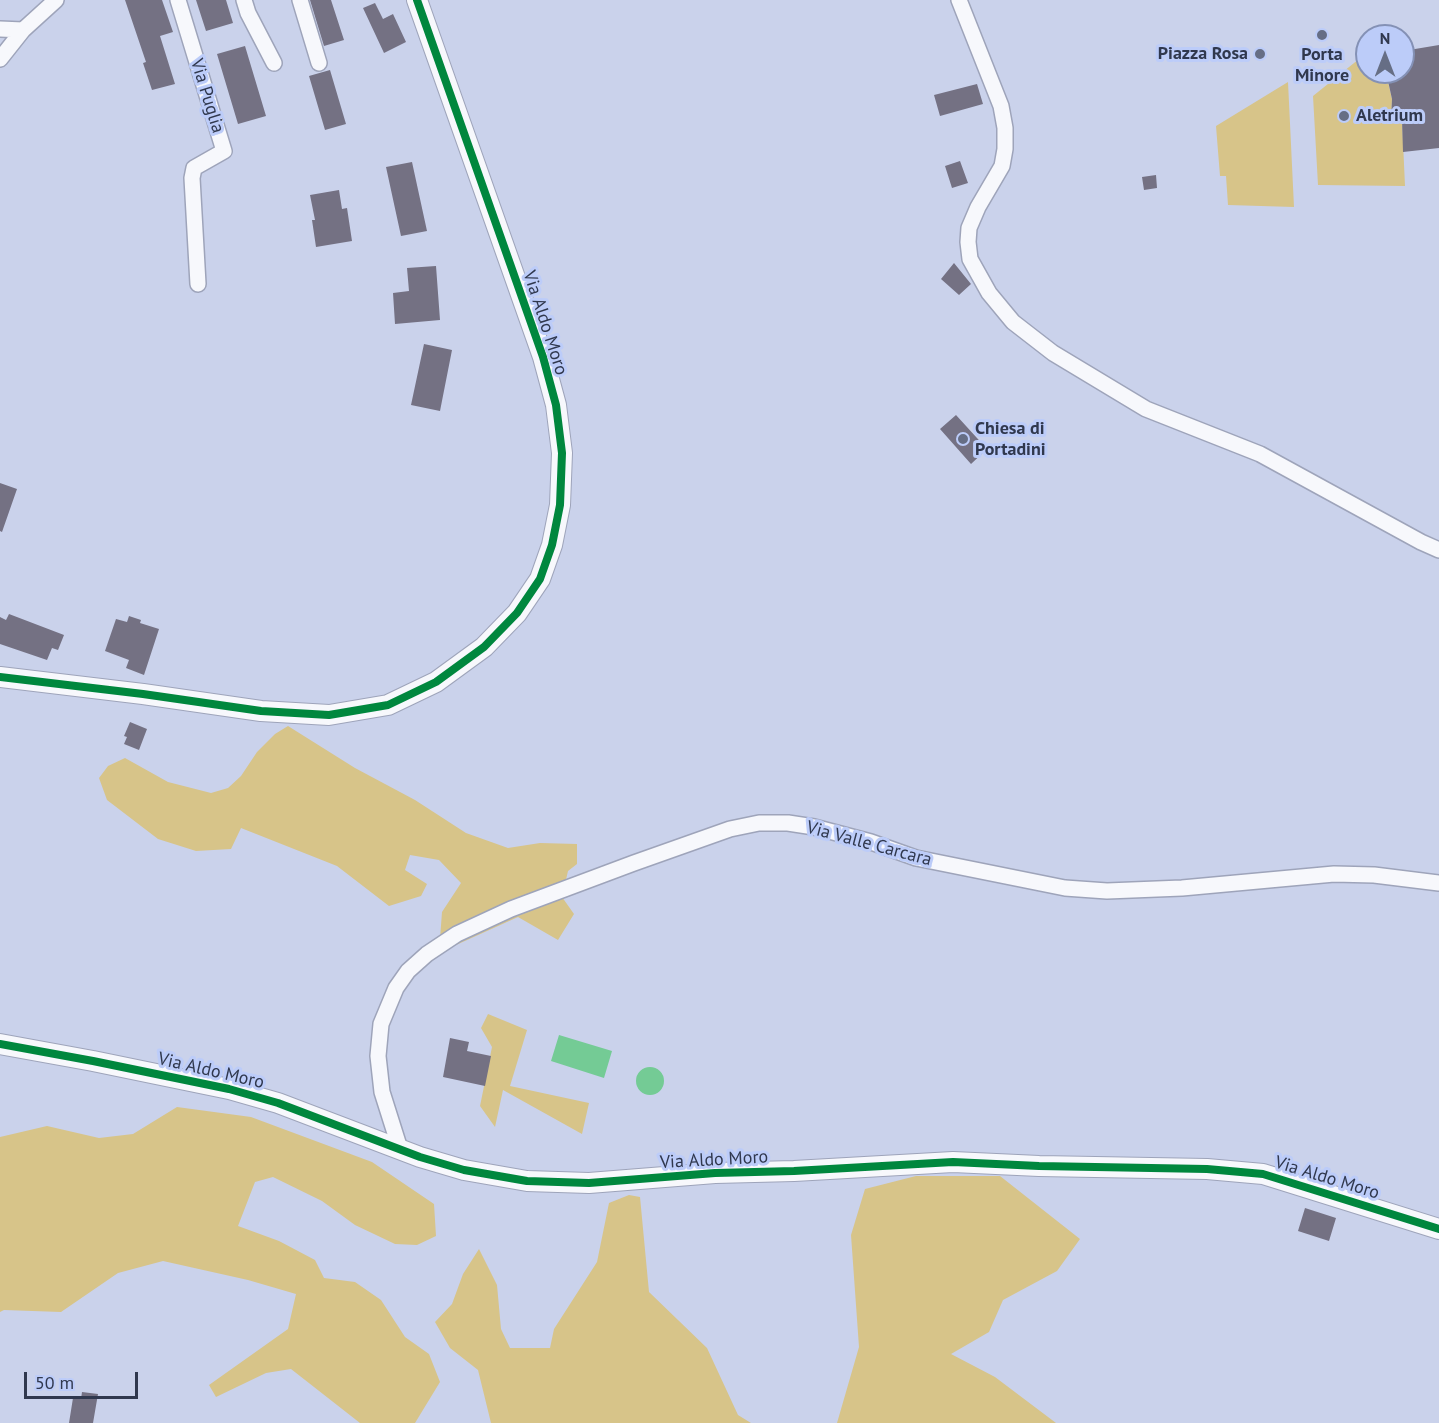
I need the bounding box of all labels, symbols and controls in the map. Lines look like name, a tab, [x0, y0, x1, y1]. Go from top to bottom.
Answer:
north arrow	[1355, 24, 1415, 84]
marker: Porta Minore	[1315, 28, 1329, 42]
text: N	[1380, 28, 1390, 48]
place label: Piazza Rosa	[1158, 43, 1248, 65]
place label: Porta Minore	[1295, 44, 1349, 86]
marker: Piazza Rosa	[1253, 47, 1267, 61]
street label: Via Puglia	[185, 56, 229, 136]
place label: Aletrium	[1356, 105, 1423, 127]
marker: Aletrium	[1337, 109, 1351, 123]
street label: Via Aldo Moro	[518, 268, 572, 378]
place label: Chiesa di Portadini	[975, 418, 1046, 460]
marker: Chiesa di Portadini	[956, 432, 970, 446]
street label: Via Valle Carcara	[804, 817, 934, 871]
street label: Via Aldo Moro	[156, 1048, 266, 1094]
street label: Via Aldo Moro	[659, 1146, 769, 1174]
street label: Via Aldo Moro	[1272, 1152, 1382, 1204]
scale bar	[27, 1360, 141, 1398]
text: 50 m	[35, 1371, 74, 1394]

